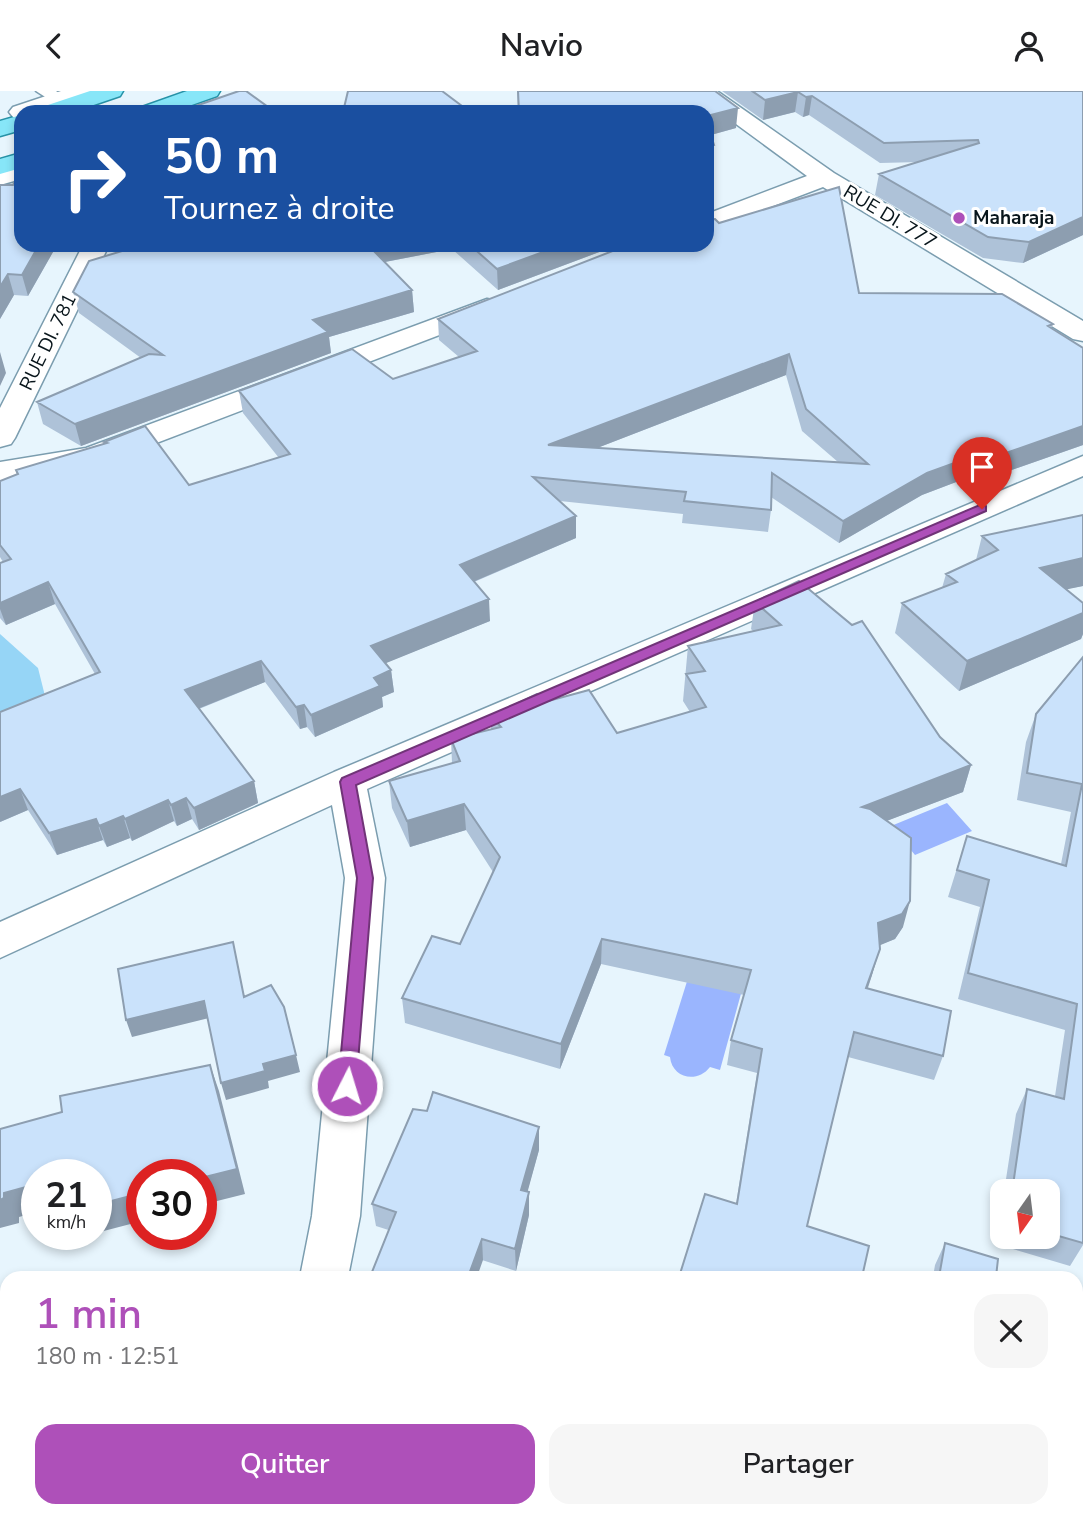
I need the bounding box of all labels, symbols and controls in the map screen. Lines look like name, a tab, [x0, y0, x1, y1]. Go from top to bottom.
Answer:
text: Navio	[500, 24, 583, 67]
icon: back	[35, 27, 73, 65]
icon: person	[1010, 27, 1048, 65]
text: 50 m	[164, 123, 279, 190]
icon: right	[49, 133, 140, 224]
street label: RUE DI. 777	[838, 179, 942, 255]
text: Tournez à droite	[164, 187, 395, 230]
place label: Maharaja	[973, 205, 1054, 231]
marker: Maharaja	[951, 210, 967, 226]
street label: RUE DI. 781	[13, 289, 83, 395]
pin	[952, 437, 1012, 509]
icon: arrive	[963, 448, 1001, 486]
position arrow	[310, 1049, 384, 1123]
speed limit sign: 30	[126, 1159, 217, 1250]
text: 21	[45, 1172, 88, 1219]
north arrow	[990, 1179, 1060, 1249]
map controls	[990, 1179, 1060, 1249]
text: km/h	[47, 1210, 86, 1234]
text: 1 min	[35, 1286, 142, 1343]
button: close	[974, 1294, 1048, 1368]
text: 180 m · 12:51	[35, 1341, 180, 1372]
button: Quitter	[35, 1424, 535, 1504]
button: Partager	[549, 1424, 1048, 1504]

